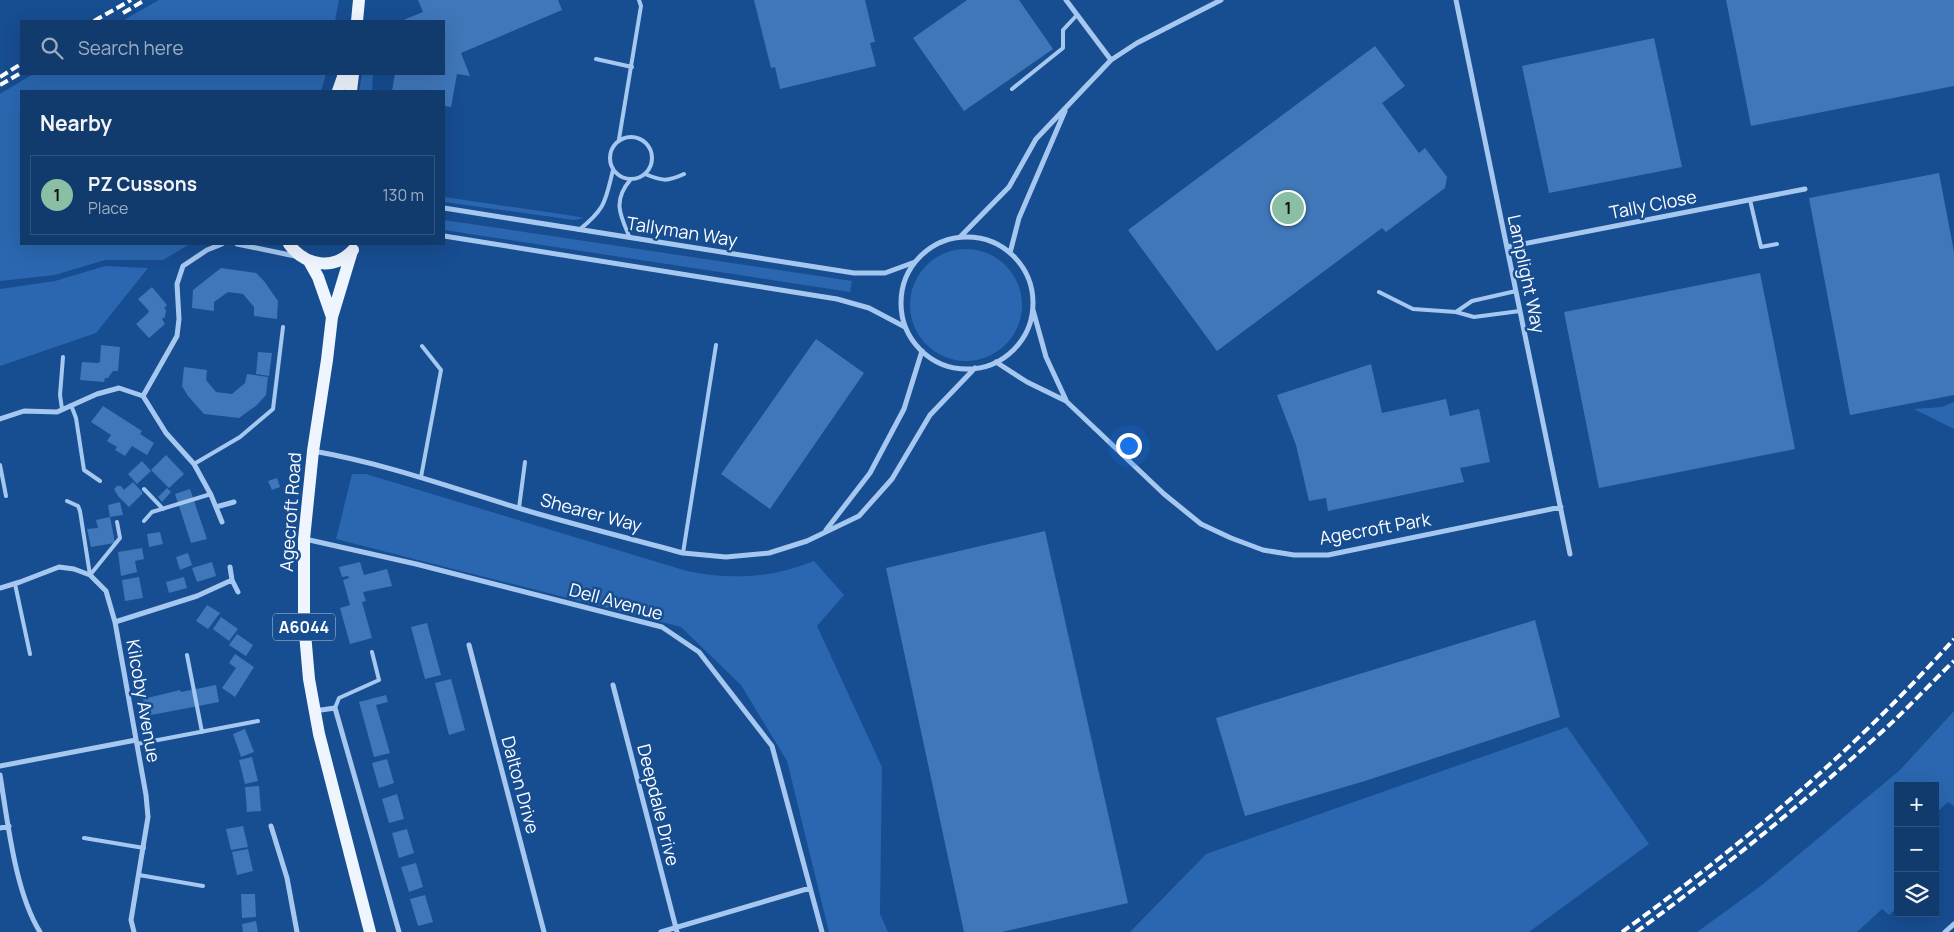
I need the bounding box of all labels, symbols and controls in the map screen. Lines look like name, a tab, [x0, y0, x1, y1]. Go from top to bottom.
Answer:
search box	[20, 20, 445, 75]
icon: search	[38, 34, 66, 62]
text: Search here	[78, 35, 184, 61]
text: Nearby	[40, 109, 112, 137]
text: PZ Cussons	[88, 171, 197, 197]
text: 1	[53, 184, 61, 206]
text: 130 m	[382, 184, 424, 206]
street label: Tally Close	[1607, 184, 1699, 224]
pin: 1	[1272, 189, 1304, 227]
text: Place	[88, 197, 128, 219]
street label: Tallyman Way	[625, 210, 740, 252]
street label: Lamplight Way	[1503, 212, 1551, 336]
your location	[1116, 433, 1142, 459]
street label: Agecroft Road	[274, 452, 306, 572]
street label: Shearer Way	[538, 487, 645, 537]
street label: Agecroft Park	[1317, 506, 1433, 550]
street label: Dell Avenue	[567, 577, 666, 625]
road number: A6044	[273, 614, 335, 640]
street label: Kilcoby Avenue	[121, 638, 167, 764]
street label: Dalton Drive	[496, 733, 546, 836]
street label: Deepdale Drive	[632, 741, 686, 868]
map controls	[1894, 782, 1939, 917]
button: +	[1894, 782, 1939, 827]
button: −	[1894, 827, 1939, 872]
button: layers	[1894, 872, 1939, 917]

